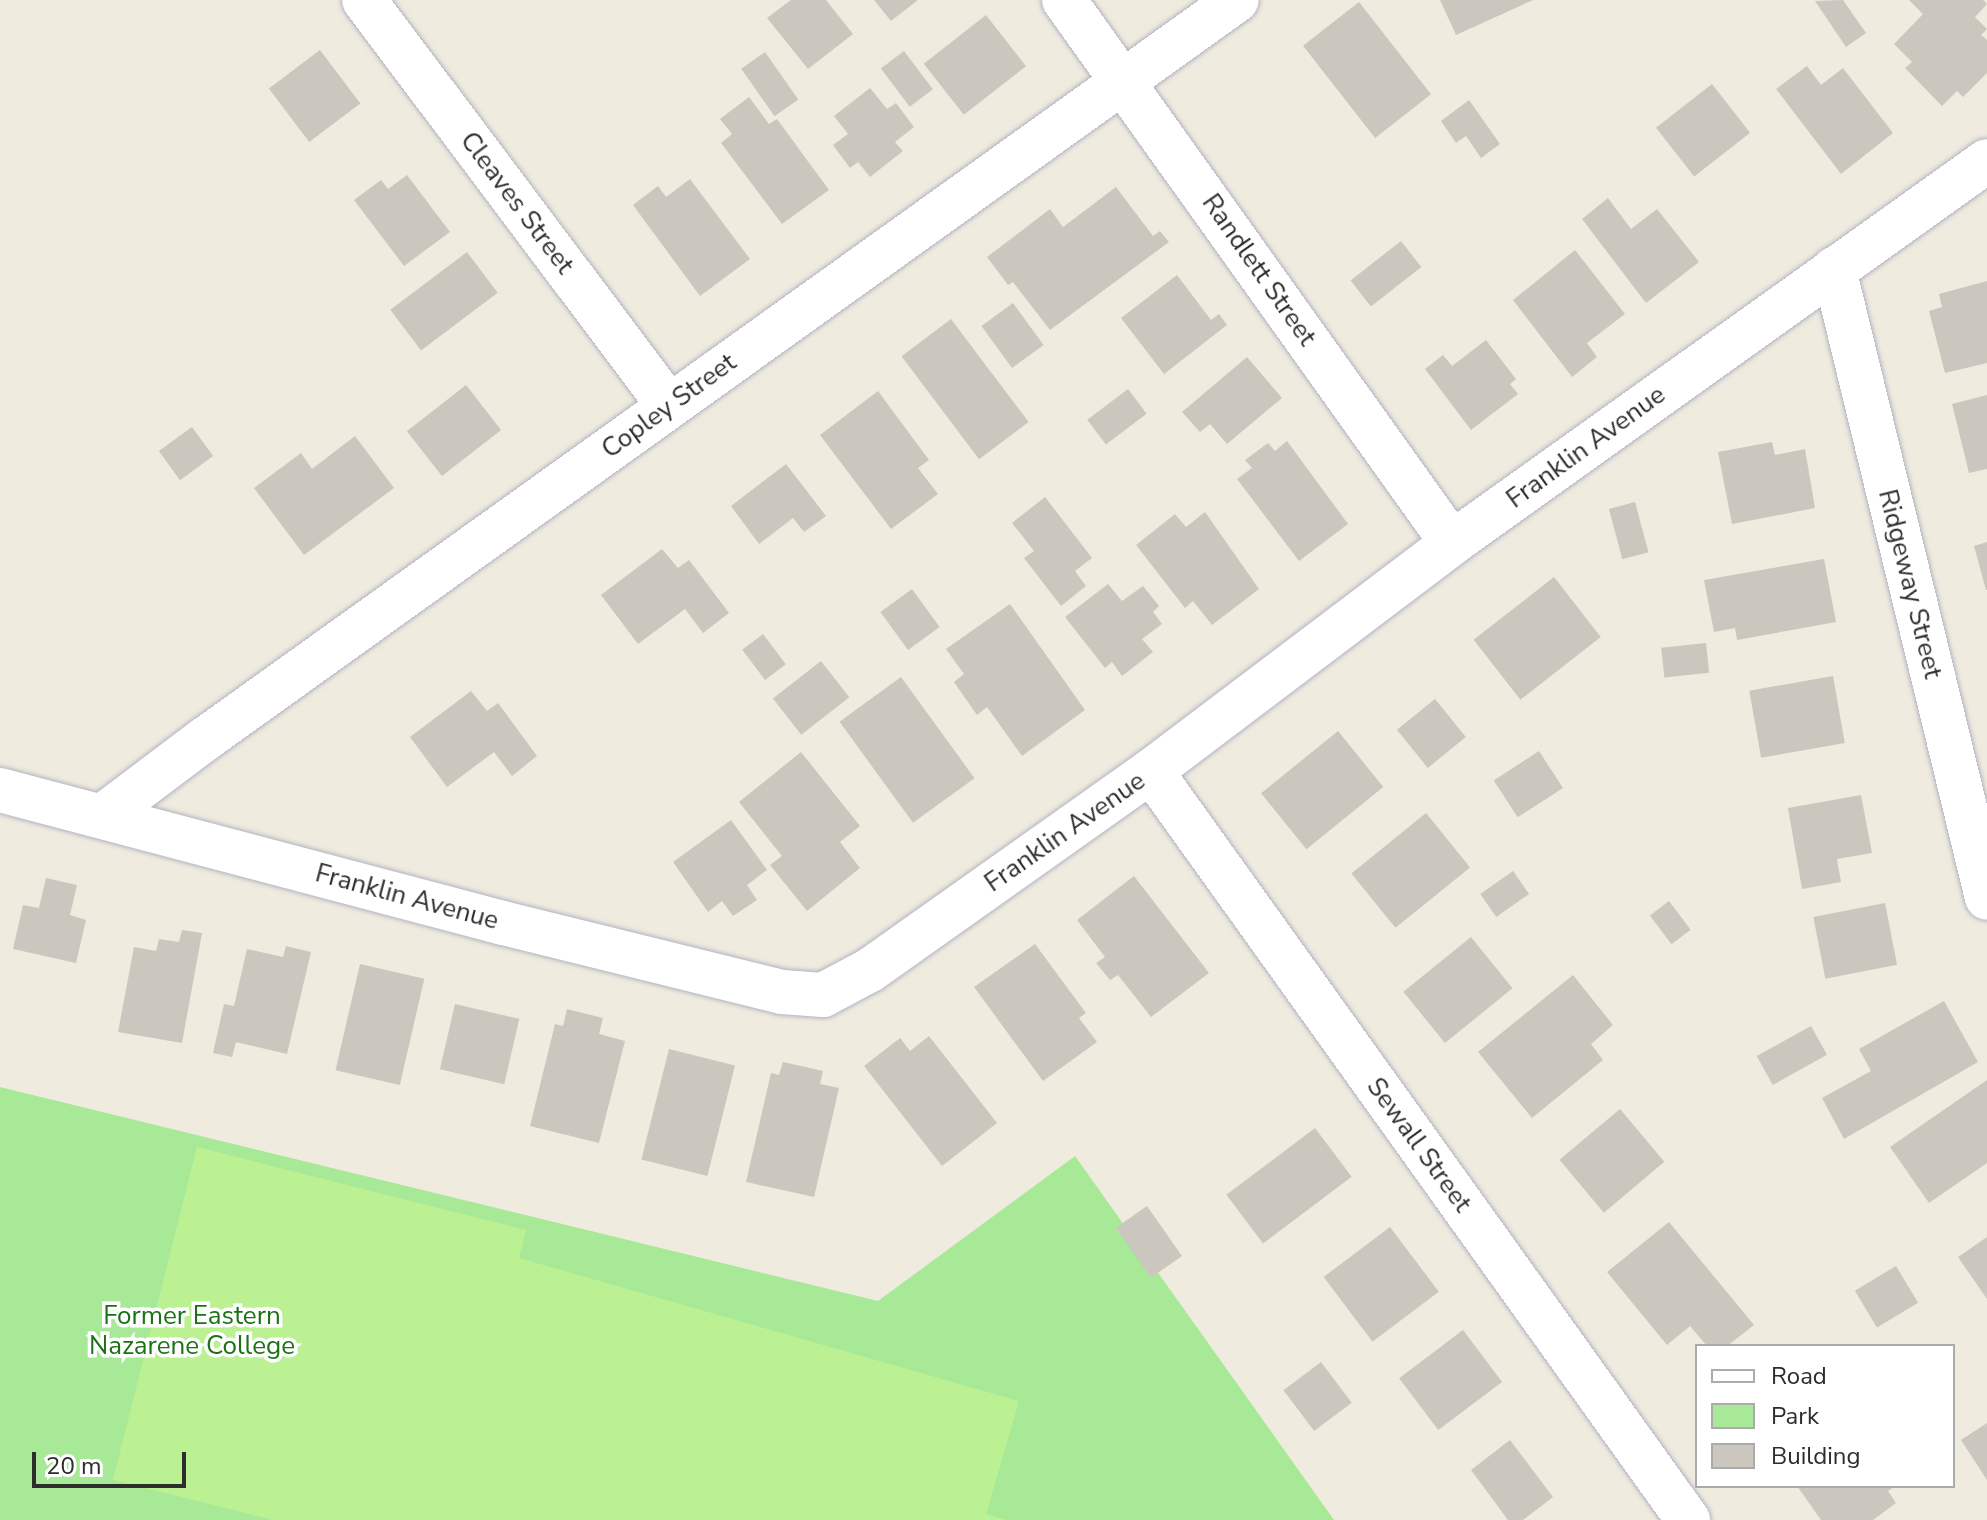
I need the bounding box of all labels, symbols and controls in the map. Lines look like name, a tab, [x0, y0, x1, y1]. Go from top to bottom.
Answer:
street label: Cleaves Street	[453, 126, 581, 280]
street label: Randlett Street	[1195, 188, 1323, 352]
street label: Copley Street	[596, 347, 742, 465]
street label: Franklin Avenue	[1501, 379, 1671, 515]
street label: Ridgeway Street	[1871, 486, 1949, 682]
street label: Franklin Avenue	[979, 765, 1151, 899]
street label: Franklin Avenue	[312, 858, 502, 936]
street label: Sewall Street	[1360, 1072, 1478, 1218]
park label: Former Eastern Nazarene College	[89, 1300, 295, 1362]
legend	[1695, 1344, 1955, 1488]
text: Road	[1771, 1360, 1827, 1392]
text: Park	[1771, 1400, 1819, 1432]
scale bar	[36, 1436, 190, 1486]
text: Building	[1771, 1440, 1861, 1472]
text: 20 m	[46, 1450, 102, 1482]

